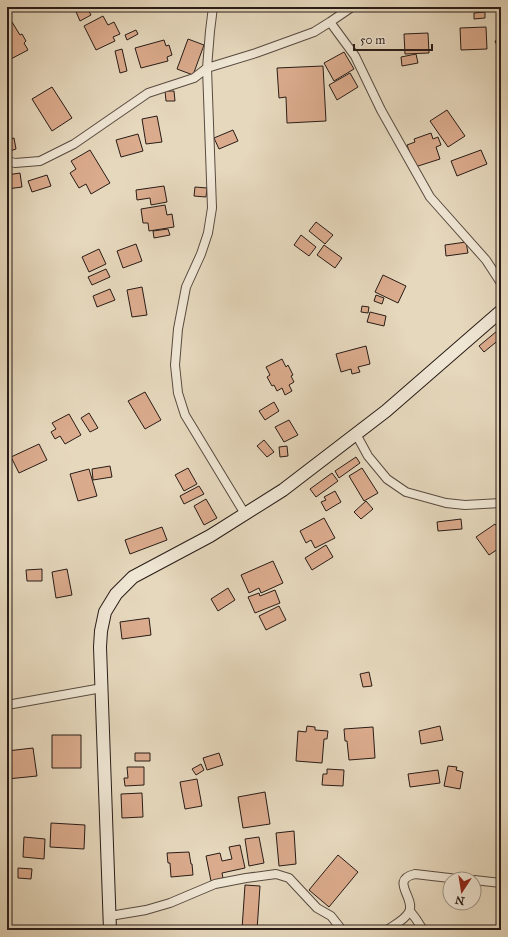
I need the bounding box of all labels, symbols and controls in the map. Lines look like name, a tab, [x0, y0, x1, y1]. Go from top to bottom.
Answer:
scale bar	[354, 26, 432, 52]
text: 50 m	[360, 33, 385, 47]
north arrow	[442, 871, 482, 911]
text: N	[453, 893, 466, 908]

